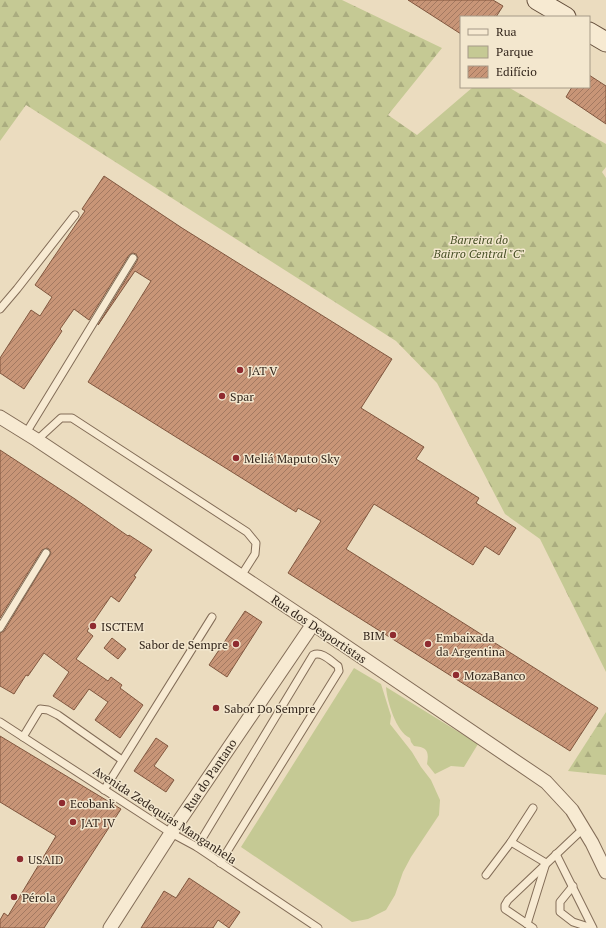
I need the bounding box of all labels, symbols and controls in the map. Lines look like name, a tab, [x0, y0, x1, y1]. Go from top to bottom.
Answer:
legend	[460, 16, 590, 88]
text: Rua	[496, 24, 517, 39]
text: Parque	[496, 44, 533, 59]
text: Edifício	[496, 64, 537, 79]
park label: Barreira do Bairro Central "C"	[432, 232, 525, 261]
place label: JAT V	[248, 363, 278, 378]
marker: JAT V	[235, 365, 245, 375]
place label: Spar	[230, 389, 254, 404]
marker: Spar	[217, 391, 227, 401]
place label: Meliá Maputo Sky	[244, 451, 340, 466]
marker: Meliá Maputo Sky	[231, 453, 241, 463]
street label: Rua dos Desportistas	[269, 592, 369, 666]
place label: ISCTEM	[101, 619, 145, 634]
marker: ISCTEM	[88, 621, 98, 631]
place label: BIM	[363, 628, 386, 643]
marker: BIM	[388, 630, 398, 640]
place label: Embaixada da Argentina	[436, 630, 505, 659]
place label: Sabor de Sempre	[139, 637, 228, 652]
marker: Sabor de Sempre	[231, 639, 241, 649]
marker: Embaixada da Argentina	[423, 639, 433, 649]
place label: MozaBanco	[464, 668, 526, 683]
marker: MozaBanco	[451, 670, 461, 680]
place label: Sabor Do Sempre	[224, 701, 316, 716]
marker: Sabor Do Sempre	[211, 703, 221, 713]
street label: Rua do Pantano	[180, 736, 240, 814]
street label: Avenida Zedequias Manganhela	[90, 763, 240, 867]
place label: Ecobank	[70, 796, 116, 811]
marker: Ecobank	[57, 798, 67, 808]
place label: JAT IV	[81, 815, 116, 830]
marker: JAT IV	[68, 817, 78, 827]
place label: USAID	[28, 852, 63, 867]
marker: USAID	[15, 854, 25, 864]
place label: Pérola	[22, 890, 56, 905]
marker: Pérola	[9, 892, 19, 902]

